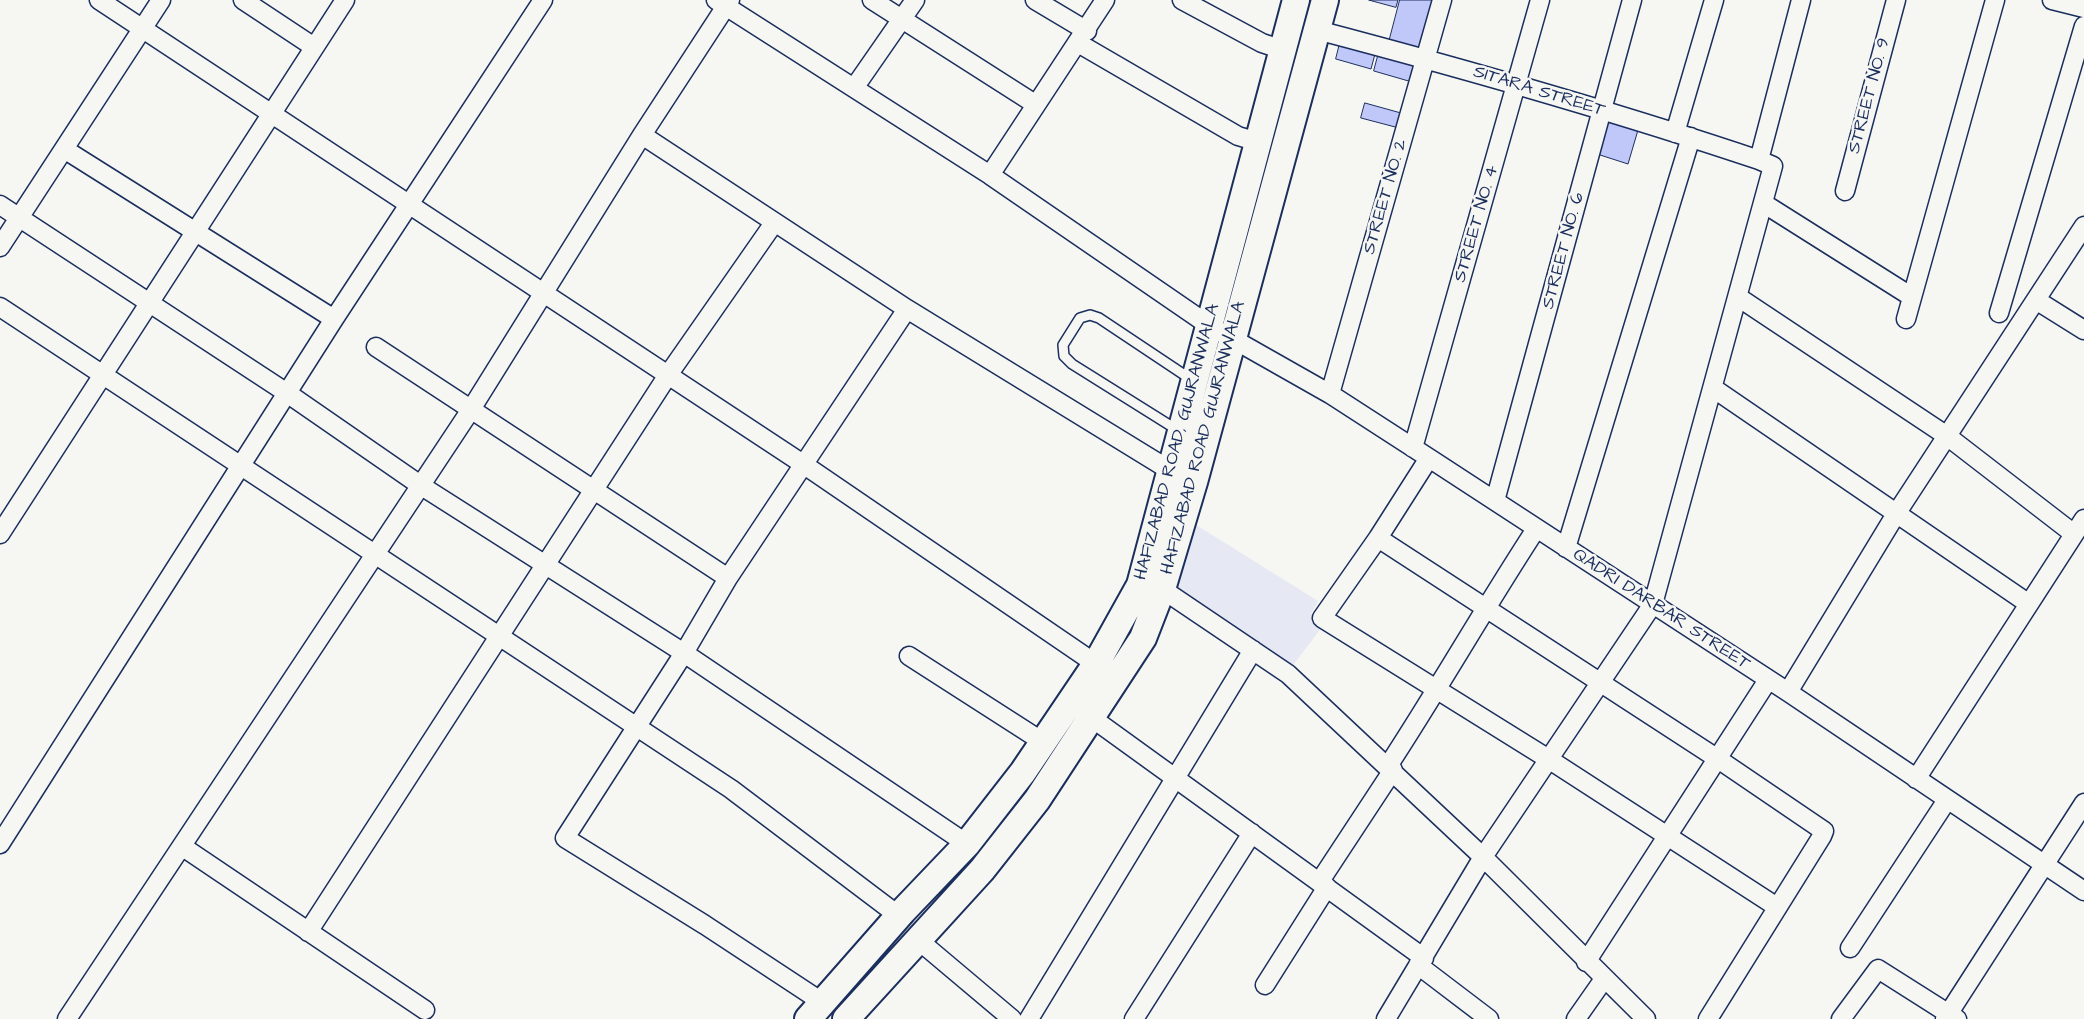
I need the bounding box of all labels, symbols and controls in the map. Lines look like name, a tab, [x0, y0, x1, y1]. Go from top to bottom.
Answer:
street label: STREET NO. 9	[1844, 36, 1896, 156]
street label: SITARA STREET	[1470, 62, 1608, 122]
street label: STREET NO. 2	[1359, 137, 1413, 257]
street label: STREET NO. 4	[1450, 163, 1504, 285]
street label: STREET NO. 6	[1538, 190, 1590, 312]
street label: HAFIZABAD ROAD GUJRANWALA	[1157, 299, 1251, 577]
street label: HAFIZABAD ROAD, GUJRANWALA	[1131, 301, 1225, 583]
street label: QADRI DARBAR STREET	[1568, 544, 1754, 676]

